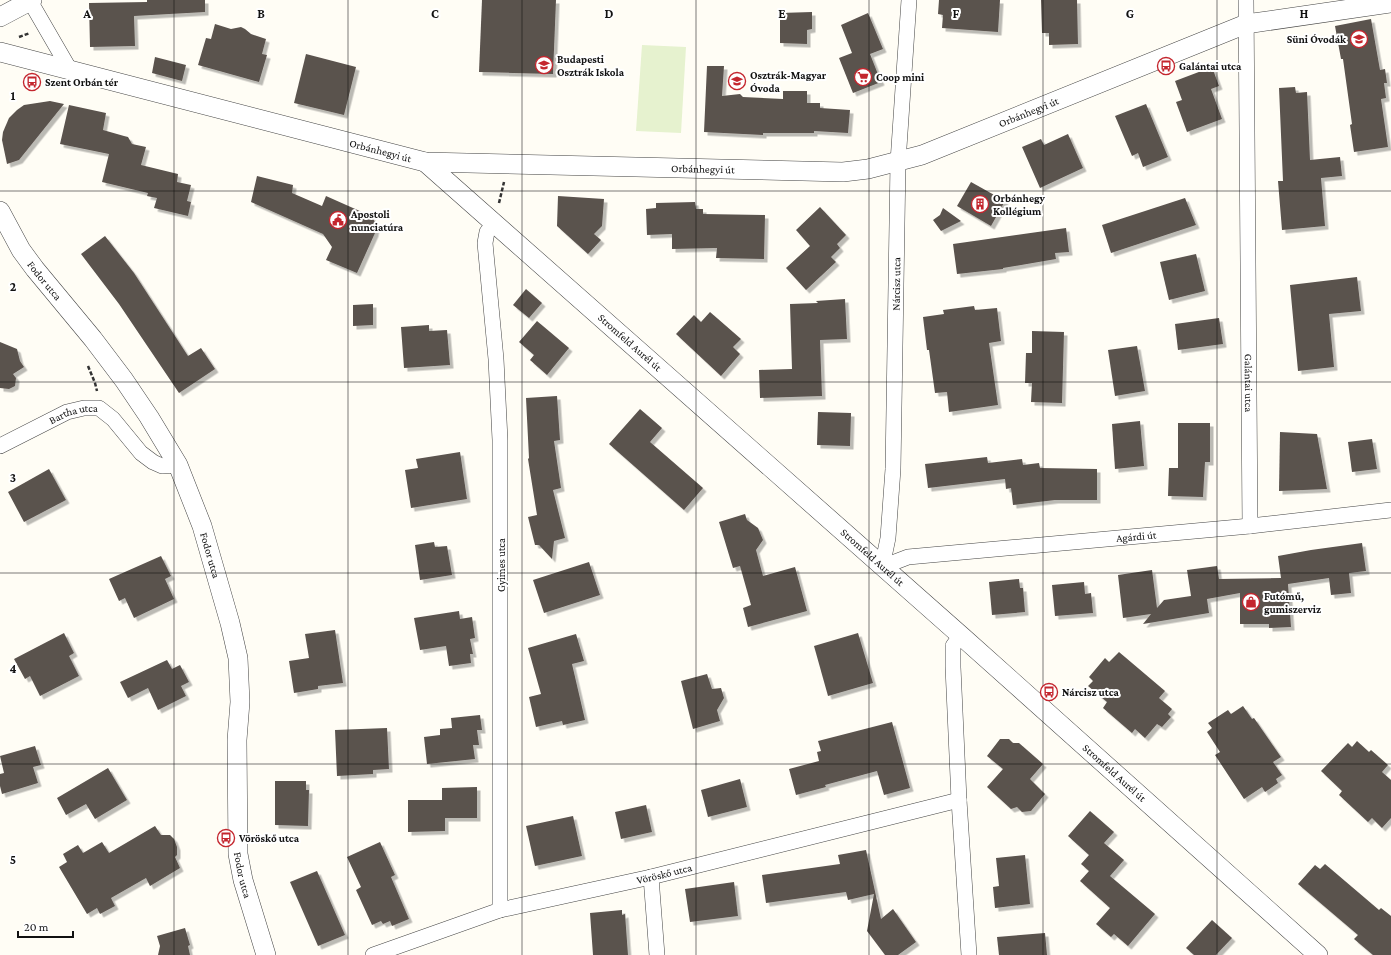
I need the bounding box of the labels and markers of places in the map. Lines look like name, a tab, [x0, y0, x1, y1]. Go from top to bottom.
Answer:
school or university icon: Süni Óvodák	[1349, 29, 1369, 49]
place label: Süni Óvodák	[1287, 33, 1347, 45]
place label: Budapesti Osztrák Iskola	[557, 53, 625, 78]
school or university icon: Budapesti Osztrák Iskola	[534, 55, 554, 75]
bus stop icon: Galántai utca	[1156, 56, 1176, 76]
place label: Galántai utca	[1179, 60, 1242, 72]
supermarket icon: Coop mini	[853, 67, 873, 87]
place label: Osztrák-Magyar Óvoda	[750, 69, 827, 94]
school or university icon: Osztrák-Magyar Óvoda	[727, 71, 747, 91]
place label: Coop mini	[876, 71, 925, 83]
bus stop icon: Szent Orbán tér	[22, 72, 42, 92]
place label: Szent Orbán tér	[45, 76, 119, 88]
place label: Orbánhegy Kollégium	[993, 192, 1046, 217]
building icon: Orbánhegy Kollégium	[970, 194, 990, 214]
place label: Apostoli nunciatúra	[350, 208, 404, 233]
public building icon: Apostoli nunciatúra	[328, 210, 348, 230]
place label: Futómű, gumiszerviz	[1264, 590, 1321, 615]
shop icon: Futómű, gumiszerviz	[1241, 592, 1261, 612]
bus stop icon: Nárcisz utca	[1039, 682, 1059, 702]
place label: Nárcisz utca	[1062, 686, 1120, 698]
bus stop icon: Vöröskő utca	[216, 828, 236, 848]
place label: Vöröskő utca	[238, 832, 300, 844]

